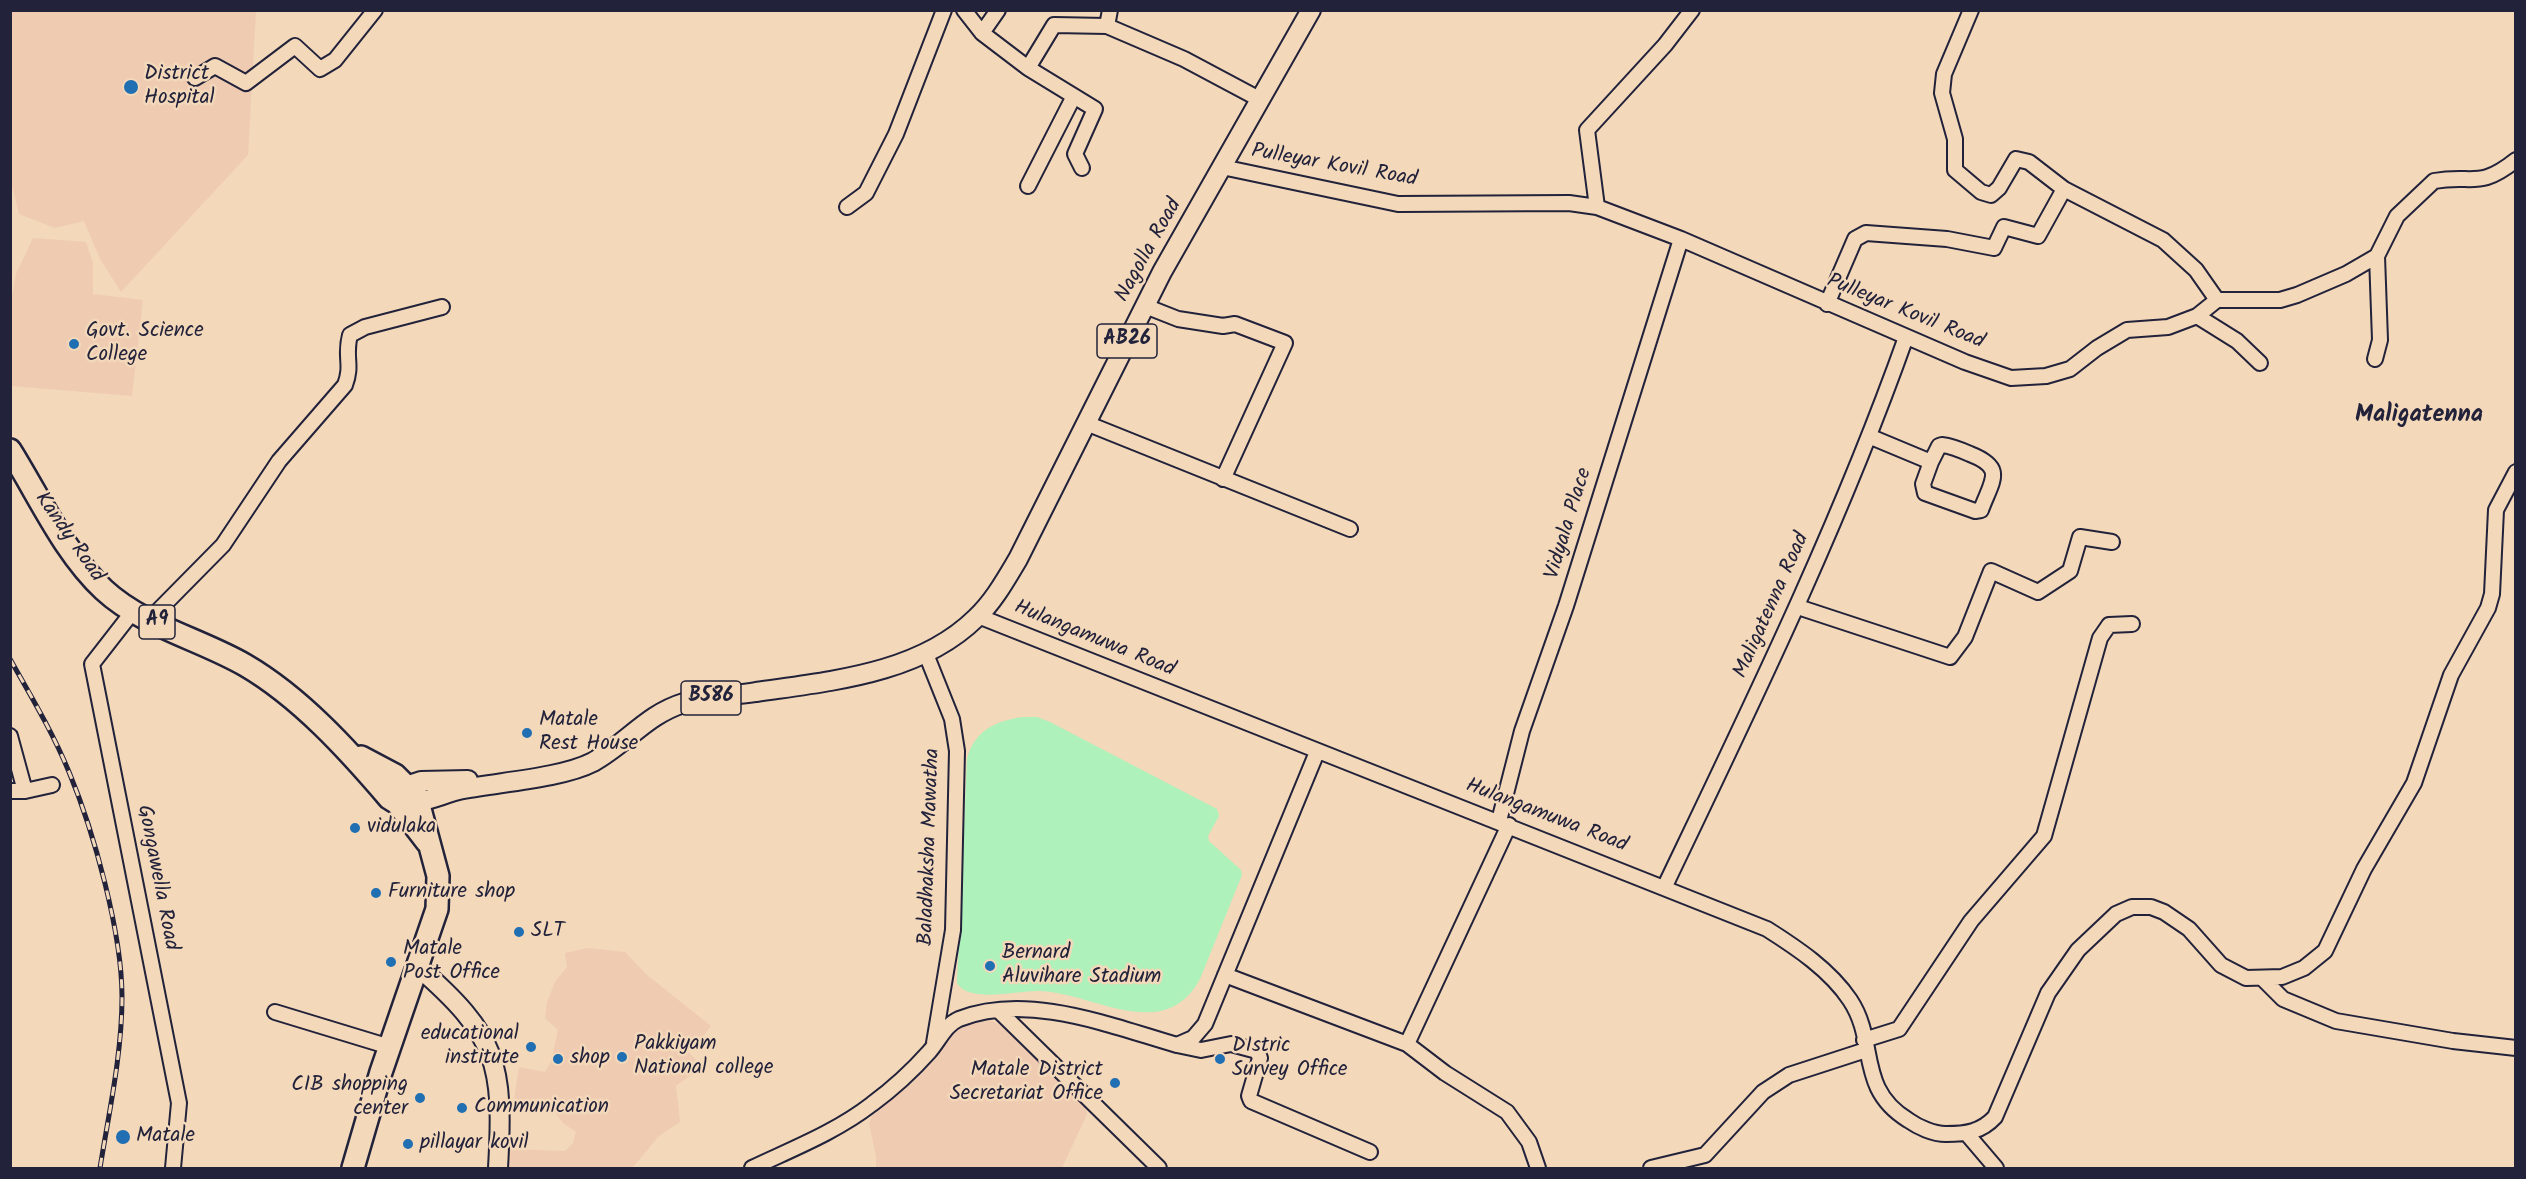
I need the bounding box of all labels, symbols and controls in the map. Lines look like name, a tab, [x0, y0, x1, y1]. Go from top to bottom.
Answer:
place label: District Hospital	[144, 62, 215, 112]
marker: District Hospital	[122, 78, 140, 96]
street label: Pulleyar Kovil Road	[1249, 140, 1419, 194]
street label: Nagolla Road	[1111, 195, 1189, 307]
street label: Pulleyar Kovil Road	[1823, 270, 1987, 356]
place label: Govt. Science College	[86, 319, 204, 369]
road number: AB26	[1097, 324, 1157, 358]
marker: Govt. Science College	[67, 337, 81, 351]
district label: Maligatenna	[2355, 403, 2483, 431]
street label: Vidyala Place	[1541, 465, 1599, 583]
street label: Kandy Road	[28, 488, 108, 588]
street label: Maligatenna Road	[1730, 529, 1816, 683]
street label: Hulangamuwa Road	[1010, 596, 1178, 684]
road number: A9	[139, 605, 175, 639]
road number: B586	[681, 681, 741, 715]
place label: Matale Rest House	[539, 708, 638, 758]
marker: Matale Rest House	[520, 726, 534, 740]
street label: Baladhaksha Mawatha	[915, 748, 947, 946]
street label: Hulangamuwa Road	[1461, 775, 1631, 859]
street label: Gongawella Road	[130, 803, 182, 953]
place label: vidulaka	[367, 815, 436, 841]
marker: vidulaka	[348, 821, 362, 835]
place label: Furniture shop	[388, 880, 515, 906]
marker: Furniture shop	[369, 886, 383, 900]
place label: SLT	[531, 919, 565, 945]
marker: SLT	[512, 925, 526, 939]
place label: Matale Post Office	[403, 937, 500, 987]
place label: Bernard Aluvihare Stadium	[1002, 941, 1161, 991]
marker: Matale Post Office	[384, 955, 398, 969]
marker: Bernard Aluvihare Stadium	[983, 959, 997, 973]
place label: educational institute	[421, 1022, 519, 1072]
place label: Pakkiyam National college	[634, 1032, 773, 1082]
place label: DIstric Survey Office	[1232, 1034, 1347, 1084]
marker: educational institute	[524, 1040, 538, 1054]
place label: shop	[570, 1046, 610, 1072]
marker: Pakkiyam National college	[615, 1050, 629, 1064]
marker: shop	[551, 1052, 565, 1066]
marker: DIstric Survey Office	[1213, 1052, 1227, 1066]
place label: Matale District Secretariat Office	[950, 1058, 1103, 1108]
place label: CIB shopping center	[291, 1073, 408, 1123]
marker: Matale District Secretariat Office	[1108, 1076, 1122, 1090]
marker: CIB shopping center	[413, 1091, 427, 1105]
place label: Communication	[474, 1095, 609, 1121]
marker: Communication	[455, 1101, 469, 1115]
place label: Matale	[136, 1124, 195, 1150]
marker: Matale	[114, 1128, 132, 1146]
place label: pillayar kovil	[420, 1131, 529, 1157]
marker: pillayar kovil	[401, 1137, 415, 1151]

